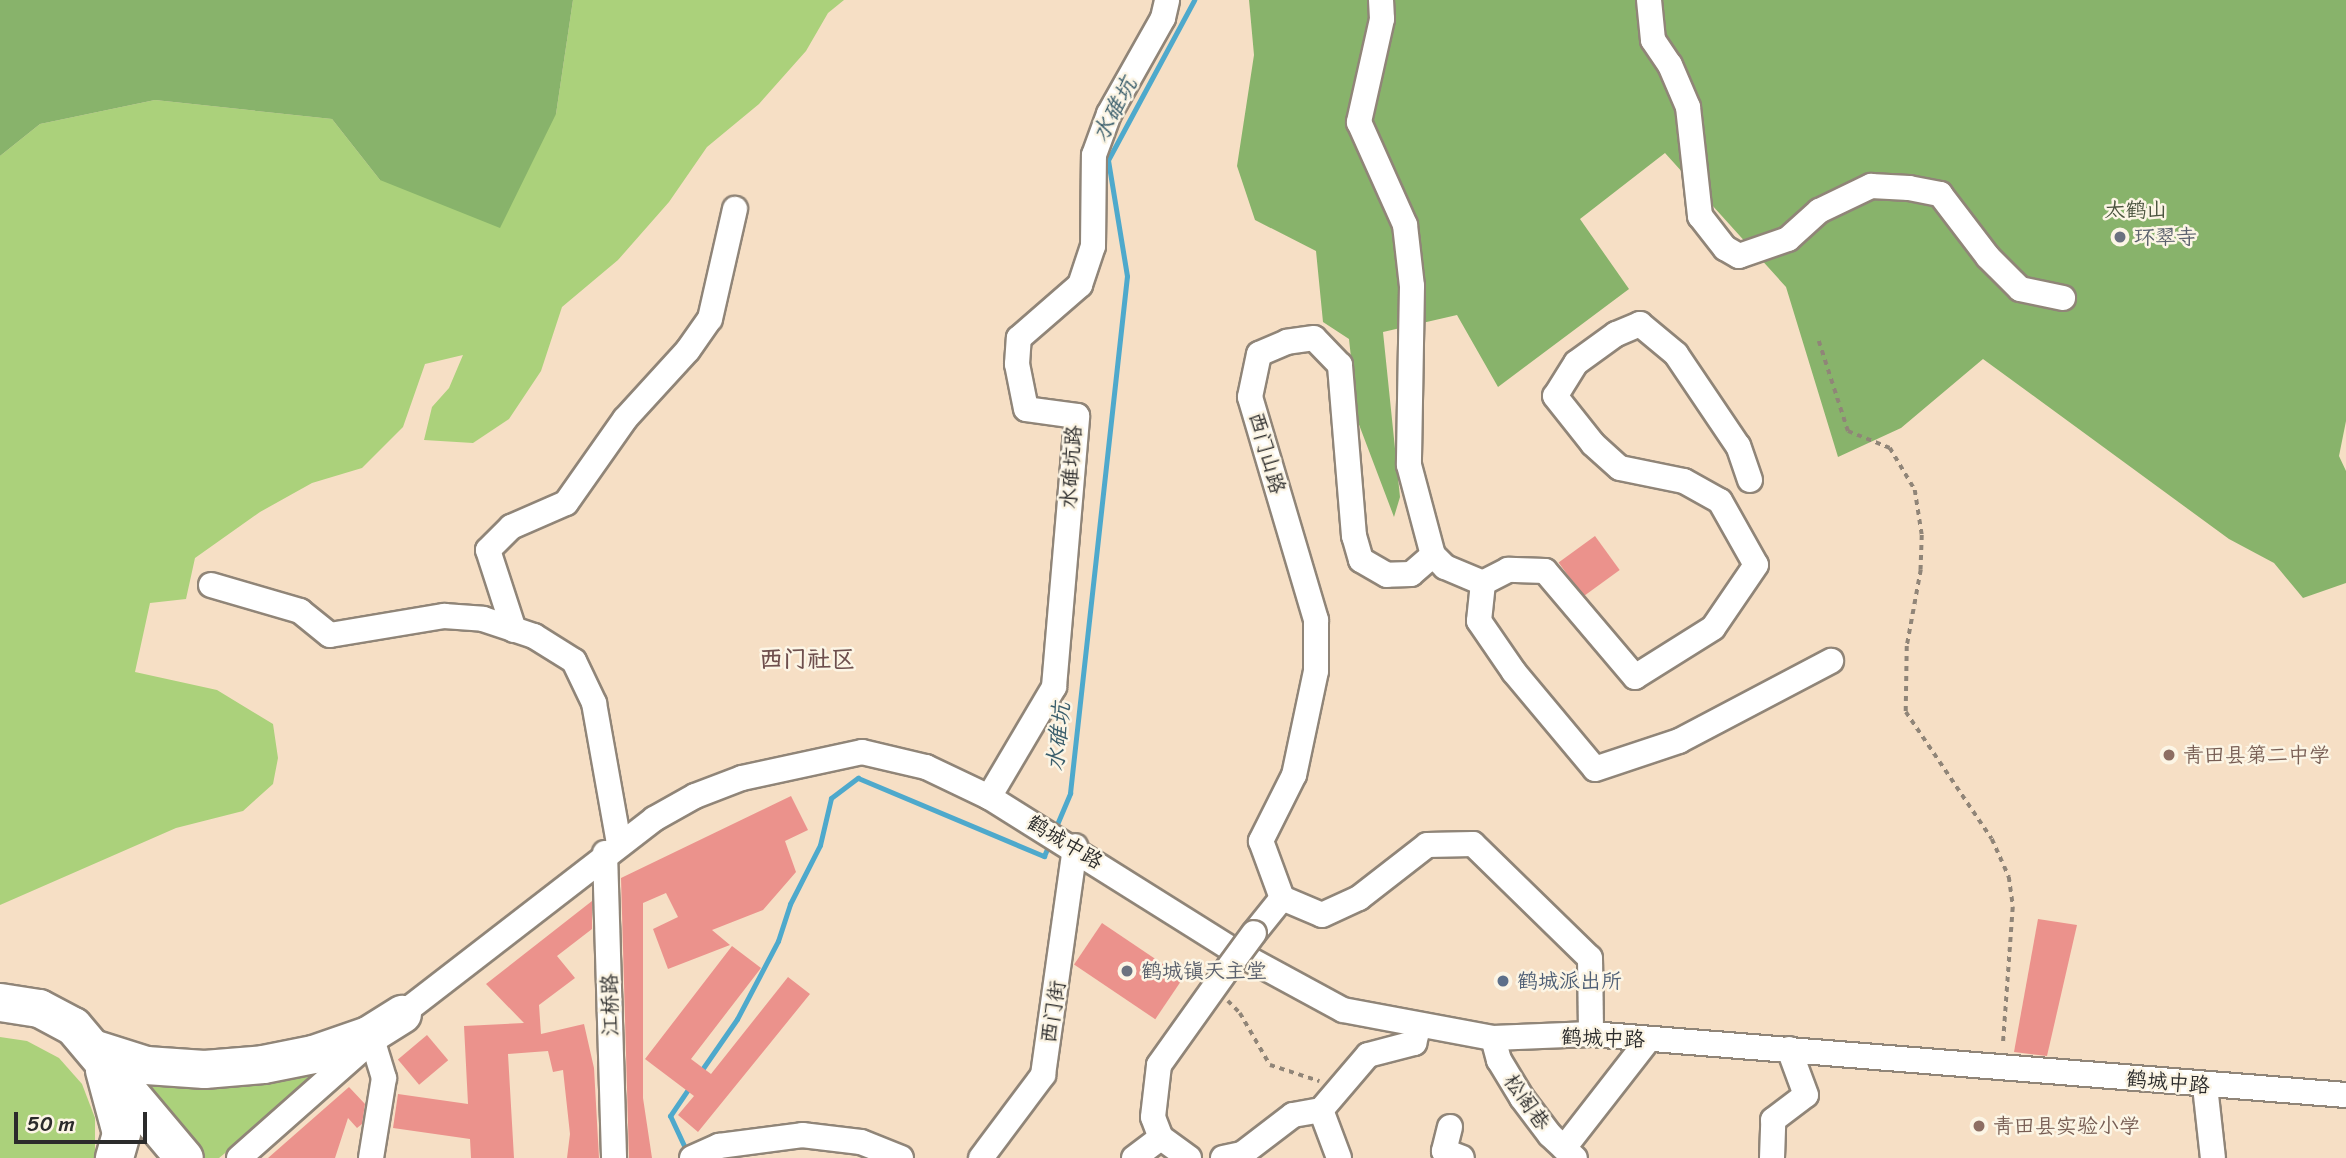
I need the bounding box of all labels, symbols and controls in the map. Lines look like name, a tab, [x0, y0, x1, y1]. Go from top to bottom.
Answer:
water label: 水碓坑	[1087, 73, 1143, 147]
park label: 太鹤山	[2105, 197, 2167, 223]
place label: 环翠寺	[2134, 224, 2197, 250]
marker: 环翠寺	[2112, 229, 2128, 245]
street label: 西门山路	[1243, 409, 1291, 497]
street label: 水碓坑路	[1056, 424, 1086, 510]
district label: 西门社区	[759, 646, 855, 674]
water label: 水碓坑	[1042, 701, 1076, 773]
place label: 青田县第二中学	[2183, 742, 2330, 768]
marker: 青田县第二中学	[2161, 747, 2177, 763]
street label: 鹤城中路	[1023, 810, 1107, 874]
place label: 鹤城镇天主堂	[1141, 958, 1267, 984]
marker: 鹤城镇天主堂	[1119, 963, 1135, 979]
place label: 鹤城派出所	[1517, 968, 1622, 994]
street label: 江桥路	[597, 973, 623, 1037]
marker: 鹤城派出所	[1495, 973, 1511, 989]
street label: 西门街	[1036, 979, 1070, 1045]
street label: 鹤城中路	[1561, 1024, 1645, 1052]
street label: 鹤城中路	[2125, 1066, 2211, 1098]
street label: 松阁巷	[1499, 1069, 1555, 1135]
scale bar	[18, 1098, 150, 1142]
text: 50 m	[27, 1105, 75, 1143]
place label: 青田县实验小学	[1993, 1113, 2140, 1139]
marker: 青田县实验小学	[1971, 1118, 1987, 1134]

